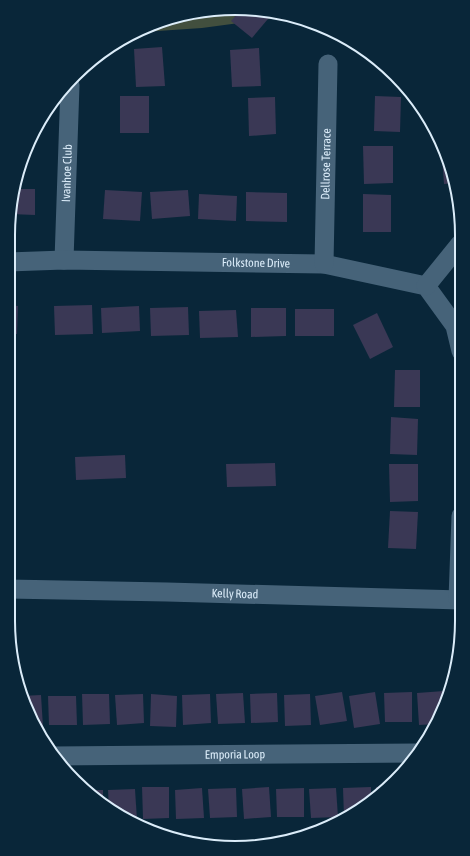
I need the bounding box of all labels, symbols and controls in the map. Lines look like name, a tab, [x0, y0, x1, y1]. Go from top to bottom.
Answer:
street label: Dellrose Terrace	[318, 128, 334, 200]
street label: Ivanhoe Club	[59, 144, 75, 202]
street label: Folkstone Drive	[222, 255, 290, 270]
street label: Kelly Road	[211, 586, 259, 601]
street label: Emporia Loop	[205, 747, 266, 762]

